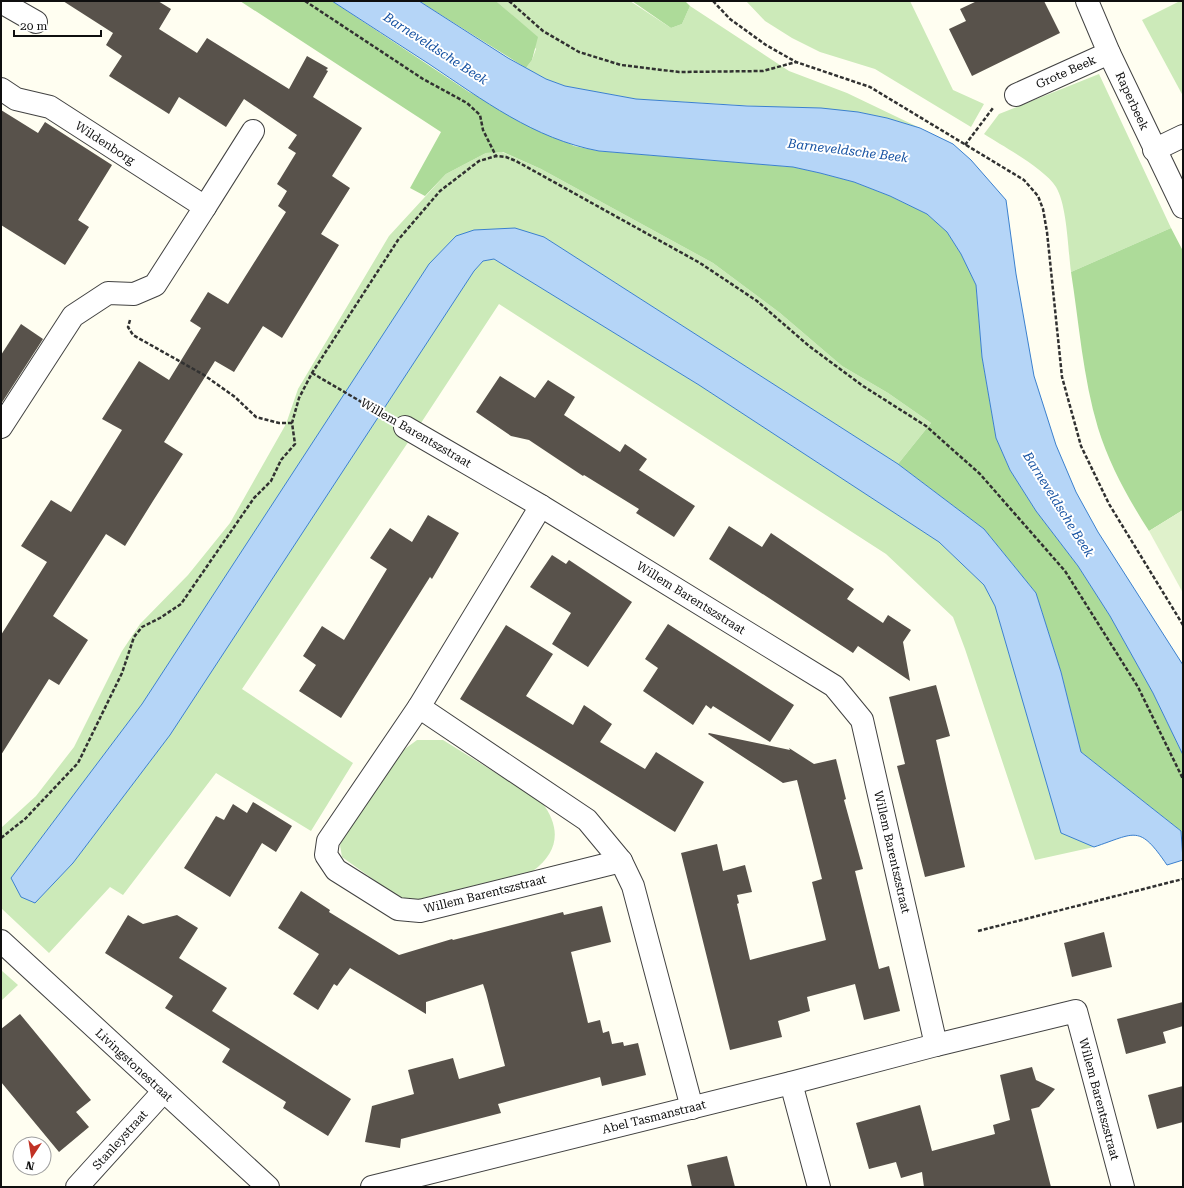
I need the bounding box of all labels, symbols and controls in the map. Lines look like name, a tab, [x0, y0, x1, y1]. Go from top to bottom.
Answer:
water label: Barneveldsche Beek	[380, 9, 491, 88]
scale bar	[14, 12, 101, 38]
text: 20 m	[20, 19, 47, 33]
street label: Grote Beek	[1034, 52, 1099, 91]
street label: Raperbeek	[1112, 70, 1152, 133]
street label: Wildenborg	[73, 119, 138, 168]
water label: Barneveldsche Beek	[786, 136, 910, 165]
street label: Willem Barentszstraat	[358, 396, 474, 471]
water label: Barneveldsche Beek	[1020, 448, 1098, 560]
street label: Willem Barentszstraat	[634, 559, 748, 637]
street label: Willem Barentszstraat	[871, 789, 913, 915]
street label: Willem Barentszstraat	[422, 872, 548, 916]
street label: Livingstonestraat	[92, 1026, 176, 1105]
street label: Willem Barentszstraat	[1076, 1037, 1122, 1162]
street label: Abel Tasmanstraat	[601, 1097, 708, 1137]
street label: Stanleystraat	[90, 1107, 151, 1173]
north arrow	[12, 1136, 52, 1176]
text: N	[24, 1158, 36, 1173]

